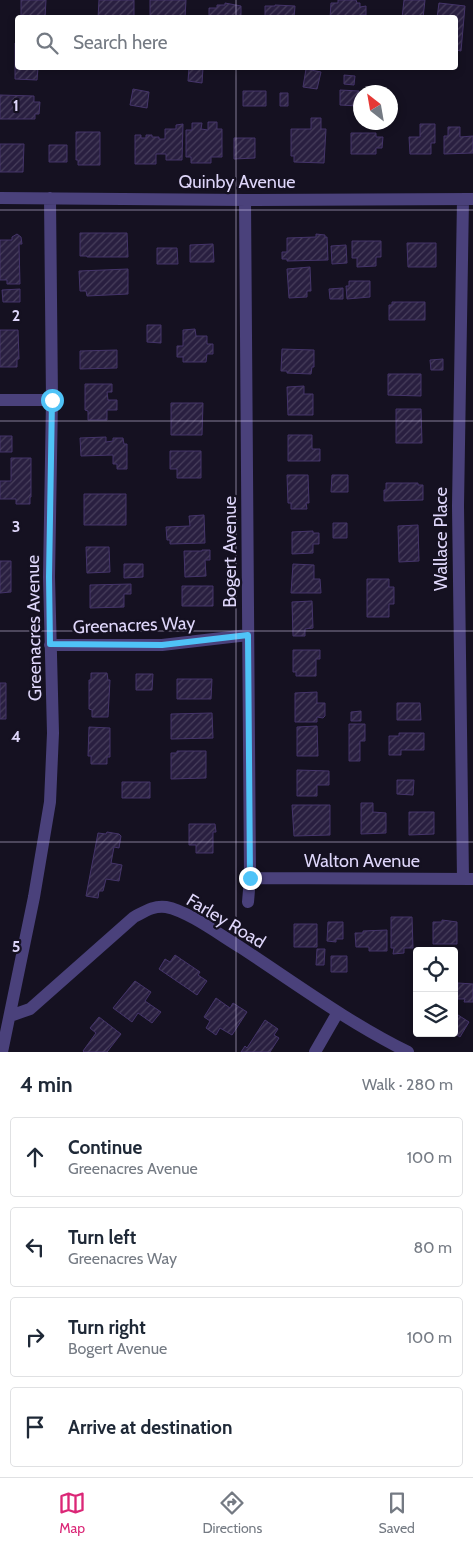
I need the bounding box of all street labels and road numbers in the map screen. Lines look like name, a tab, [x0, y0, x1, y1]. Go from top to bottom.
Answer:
street label: Quinby Avenue	[178, 171, 296, 193]
street label: Wallace Place	[430, 487, 452, 591]
street label: Bogert Avenue	[219, 496, 241, 608]
street label: Greenacres Avenue	[22, 555, 46, 701]
street label: Greenacres Way	[72, 612, 196, 638]
street label: Walton Avenue	[304, 850, 420, 872]
street label: Farley Road	[183, 889, 269, 953]

